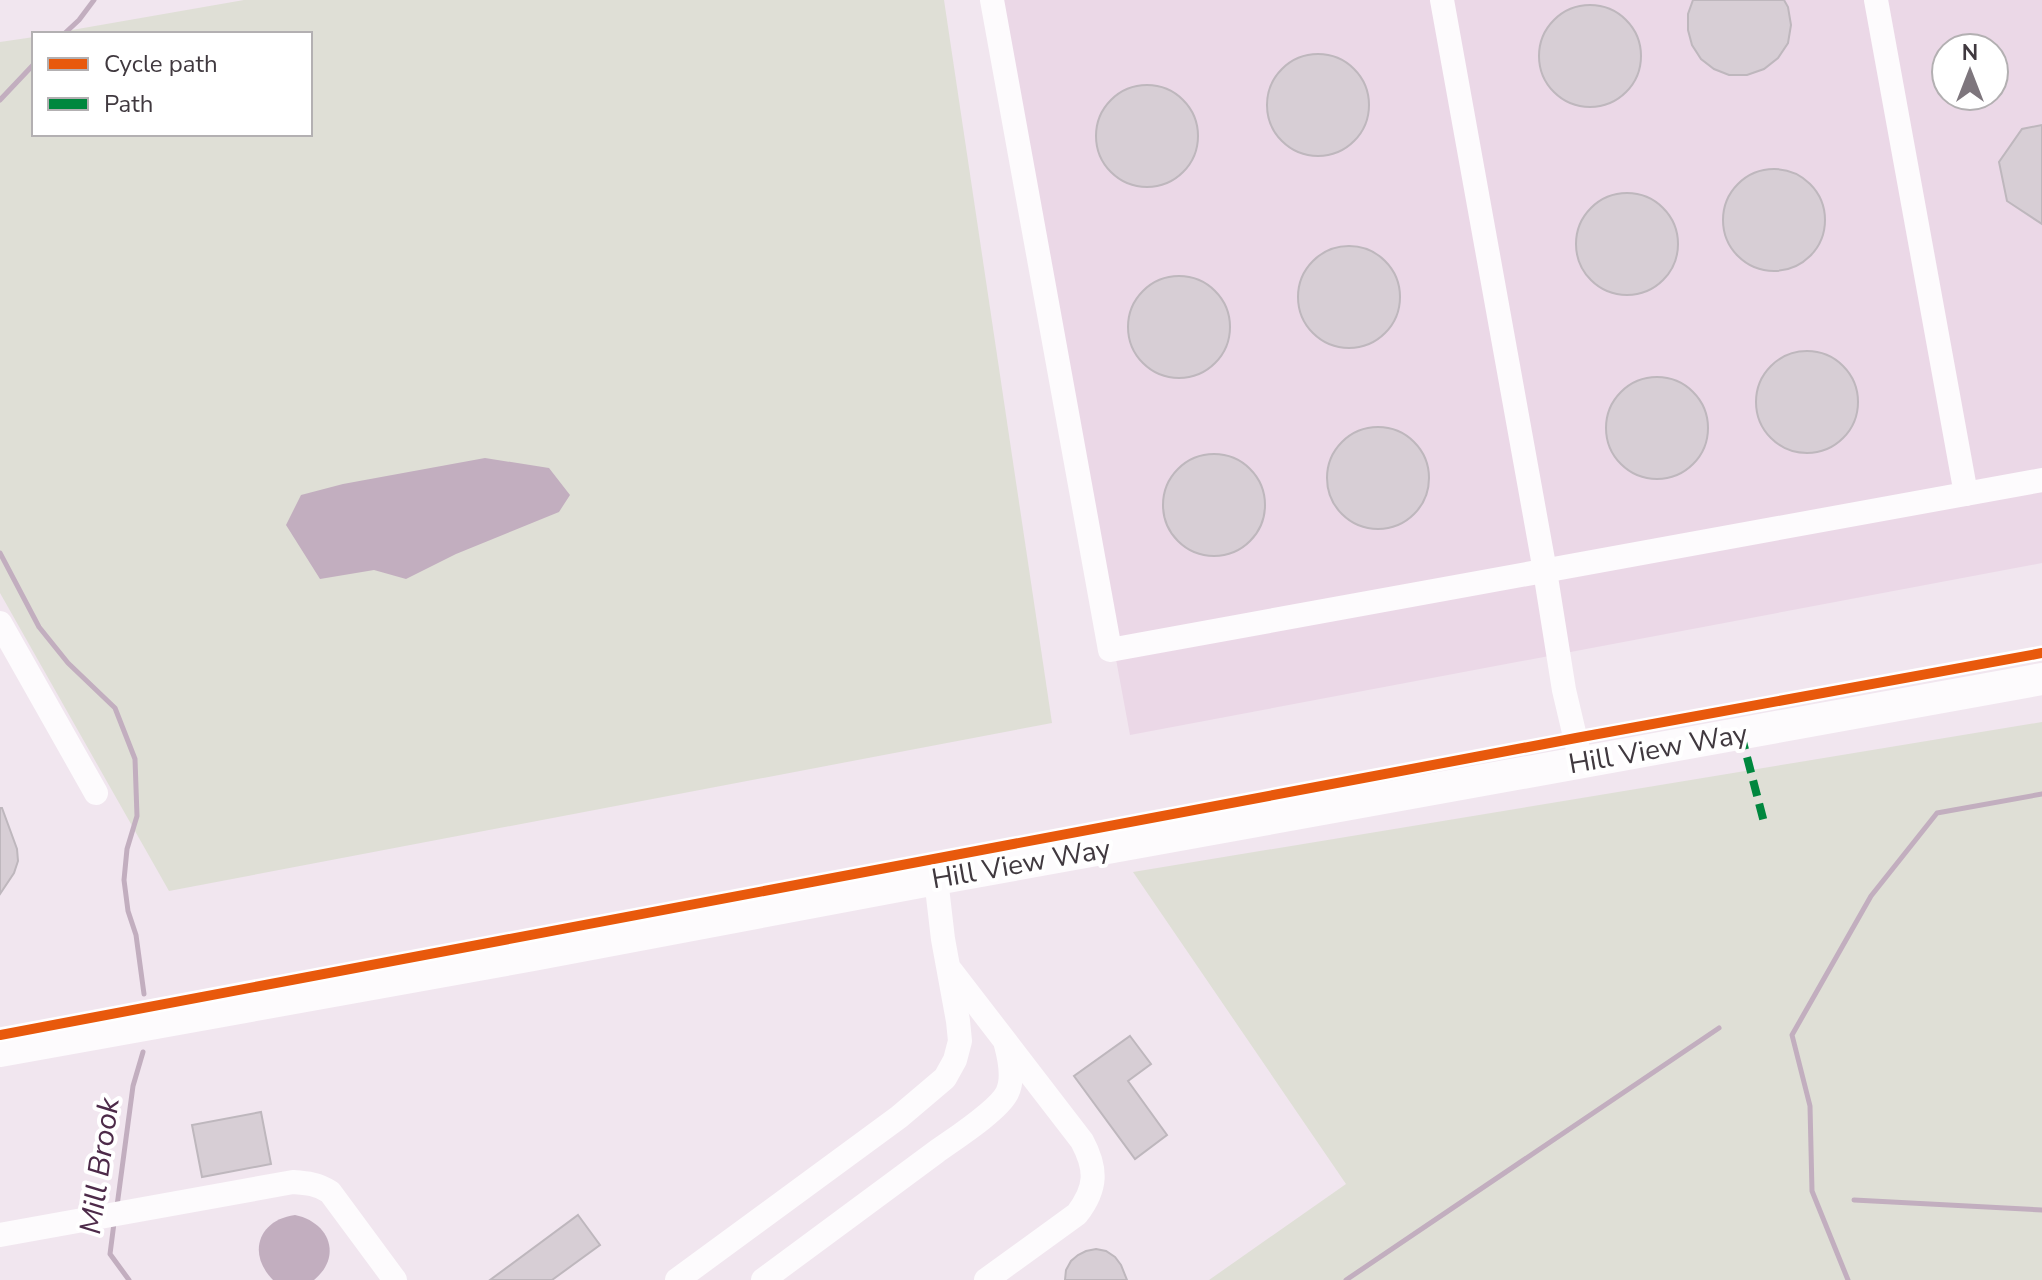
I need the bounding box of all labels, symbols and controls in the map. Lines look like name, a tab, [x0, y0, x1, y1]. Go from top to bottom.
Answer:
legend	[32, 32, 312, 136]
north arrow	[1930, 32, 2010, 112]
text: N	[1962, 38, 1978, 68]
text: Cycle path	[104, 48, 218, 80]
text: Path	[104, 88, 153, 120]
street label: Hill View Way	[1566, 714, 1751, 783]
street label: Hill View Way	[929, 829, 1114, 898]
water label: Mill Brook	[70, 1094, 130, 1237]

